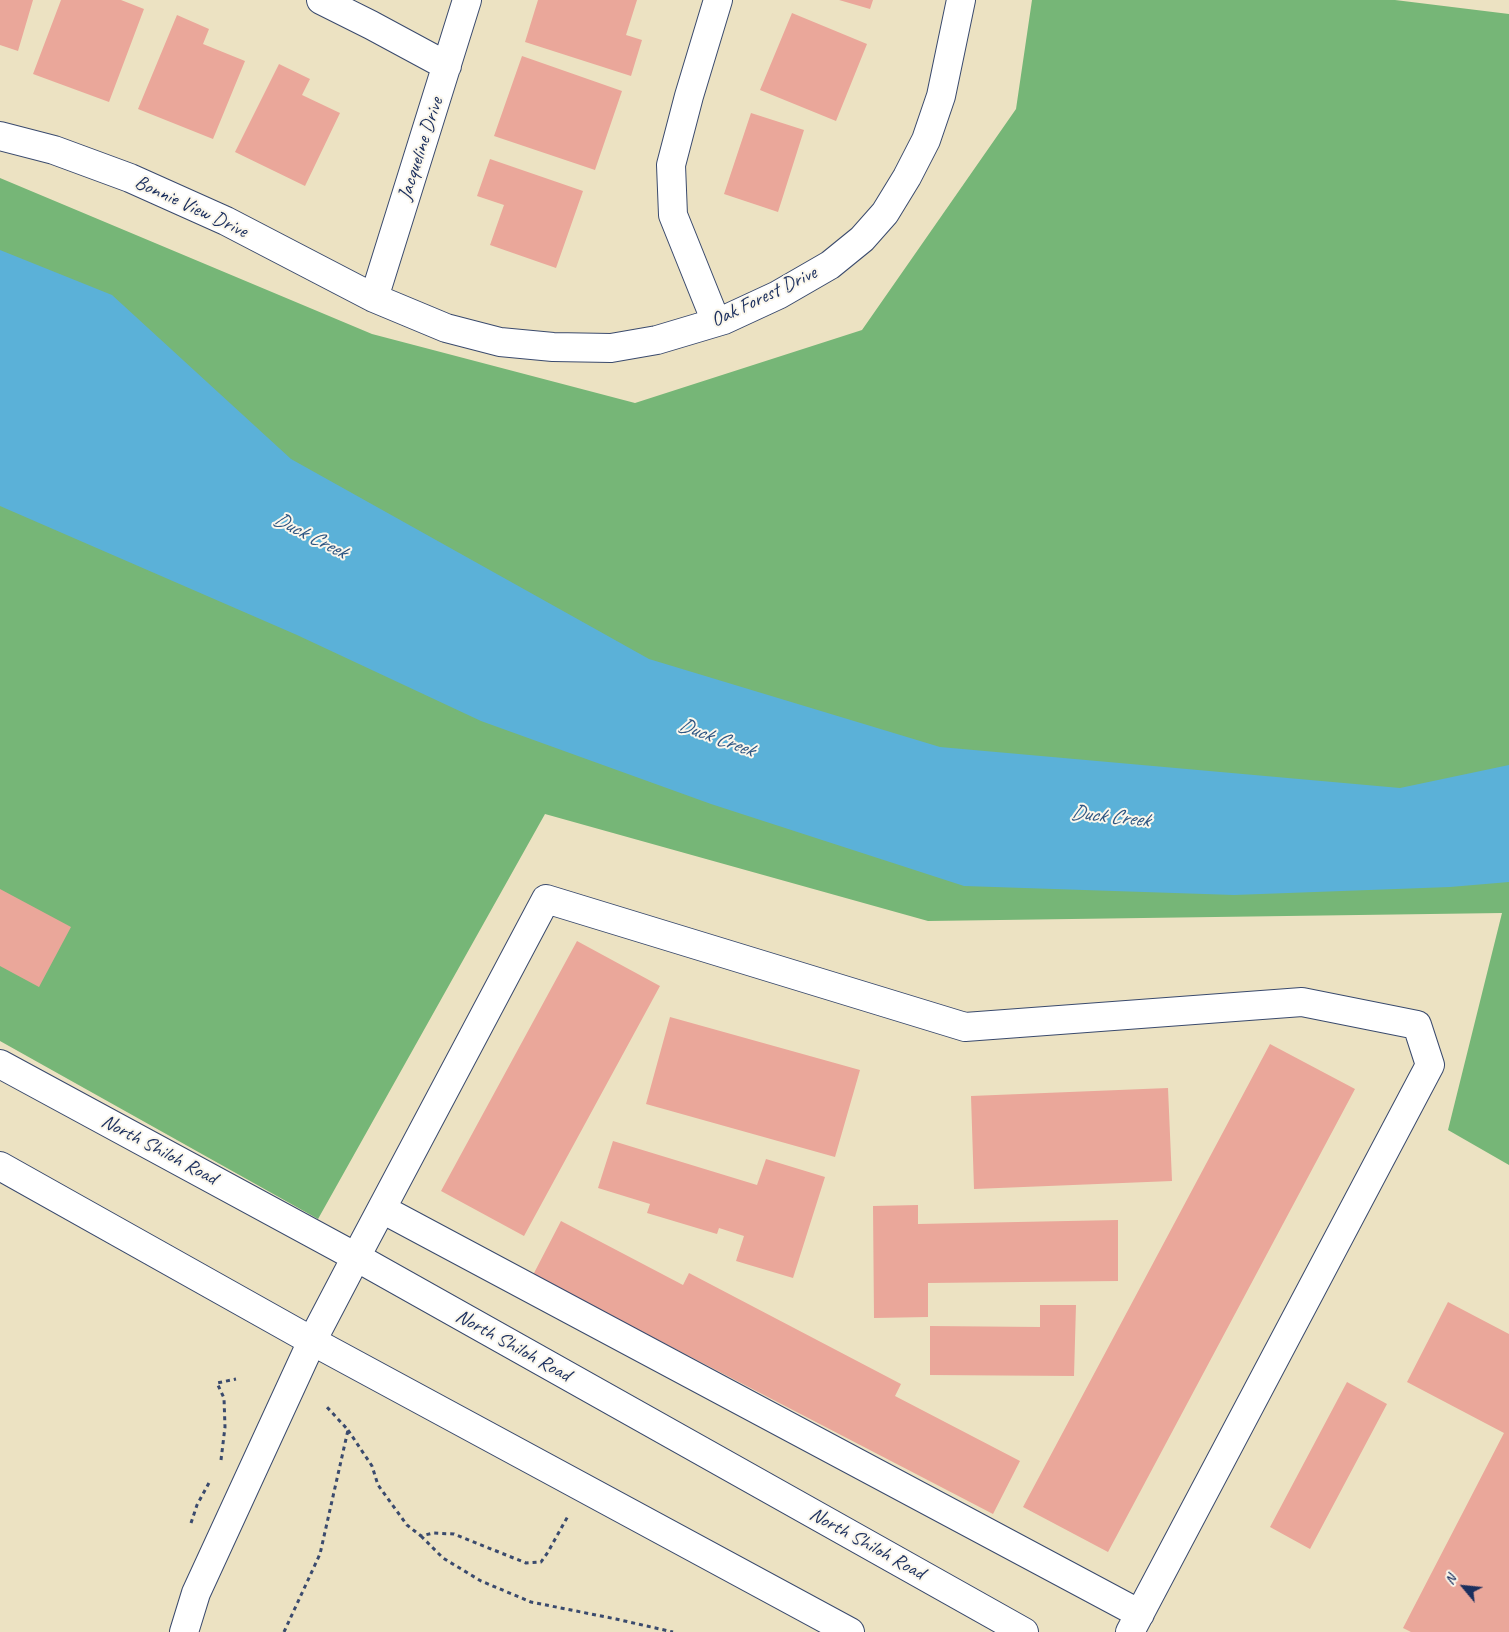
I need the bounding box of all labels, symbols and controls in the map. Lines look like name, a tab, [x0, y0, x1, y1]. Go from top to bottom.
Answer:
street label: Jacqueline Drive	[393, 95, 449, 203]
street label: Bonnie View Drive	[131, 170, 251, 244]
street label: Oak Forest Drive	[707, 261, 821, 333]
water label: Duck Creek	[269, 507, 351, 565]
water label: Duck Creek	[675, 713, 757, 763]
water label: Duck Creek	[1069, 800, 1151, 834]
street label: North Shiloh Road	[97, 1109, 221, 1191]
street label: North Shiloh Road	[451, 1305, 575, 1387]
street label: North Shiloh Road	[805, 1503, 929, 1585]
north arrow	[1439, 1562, 1489, 1612]
text: N	[1441, 1572, 1460, 1588]

